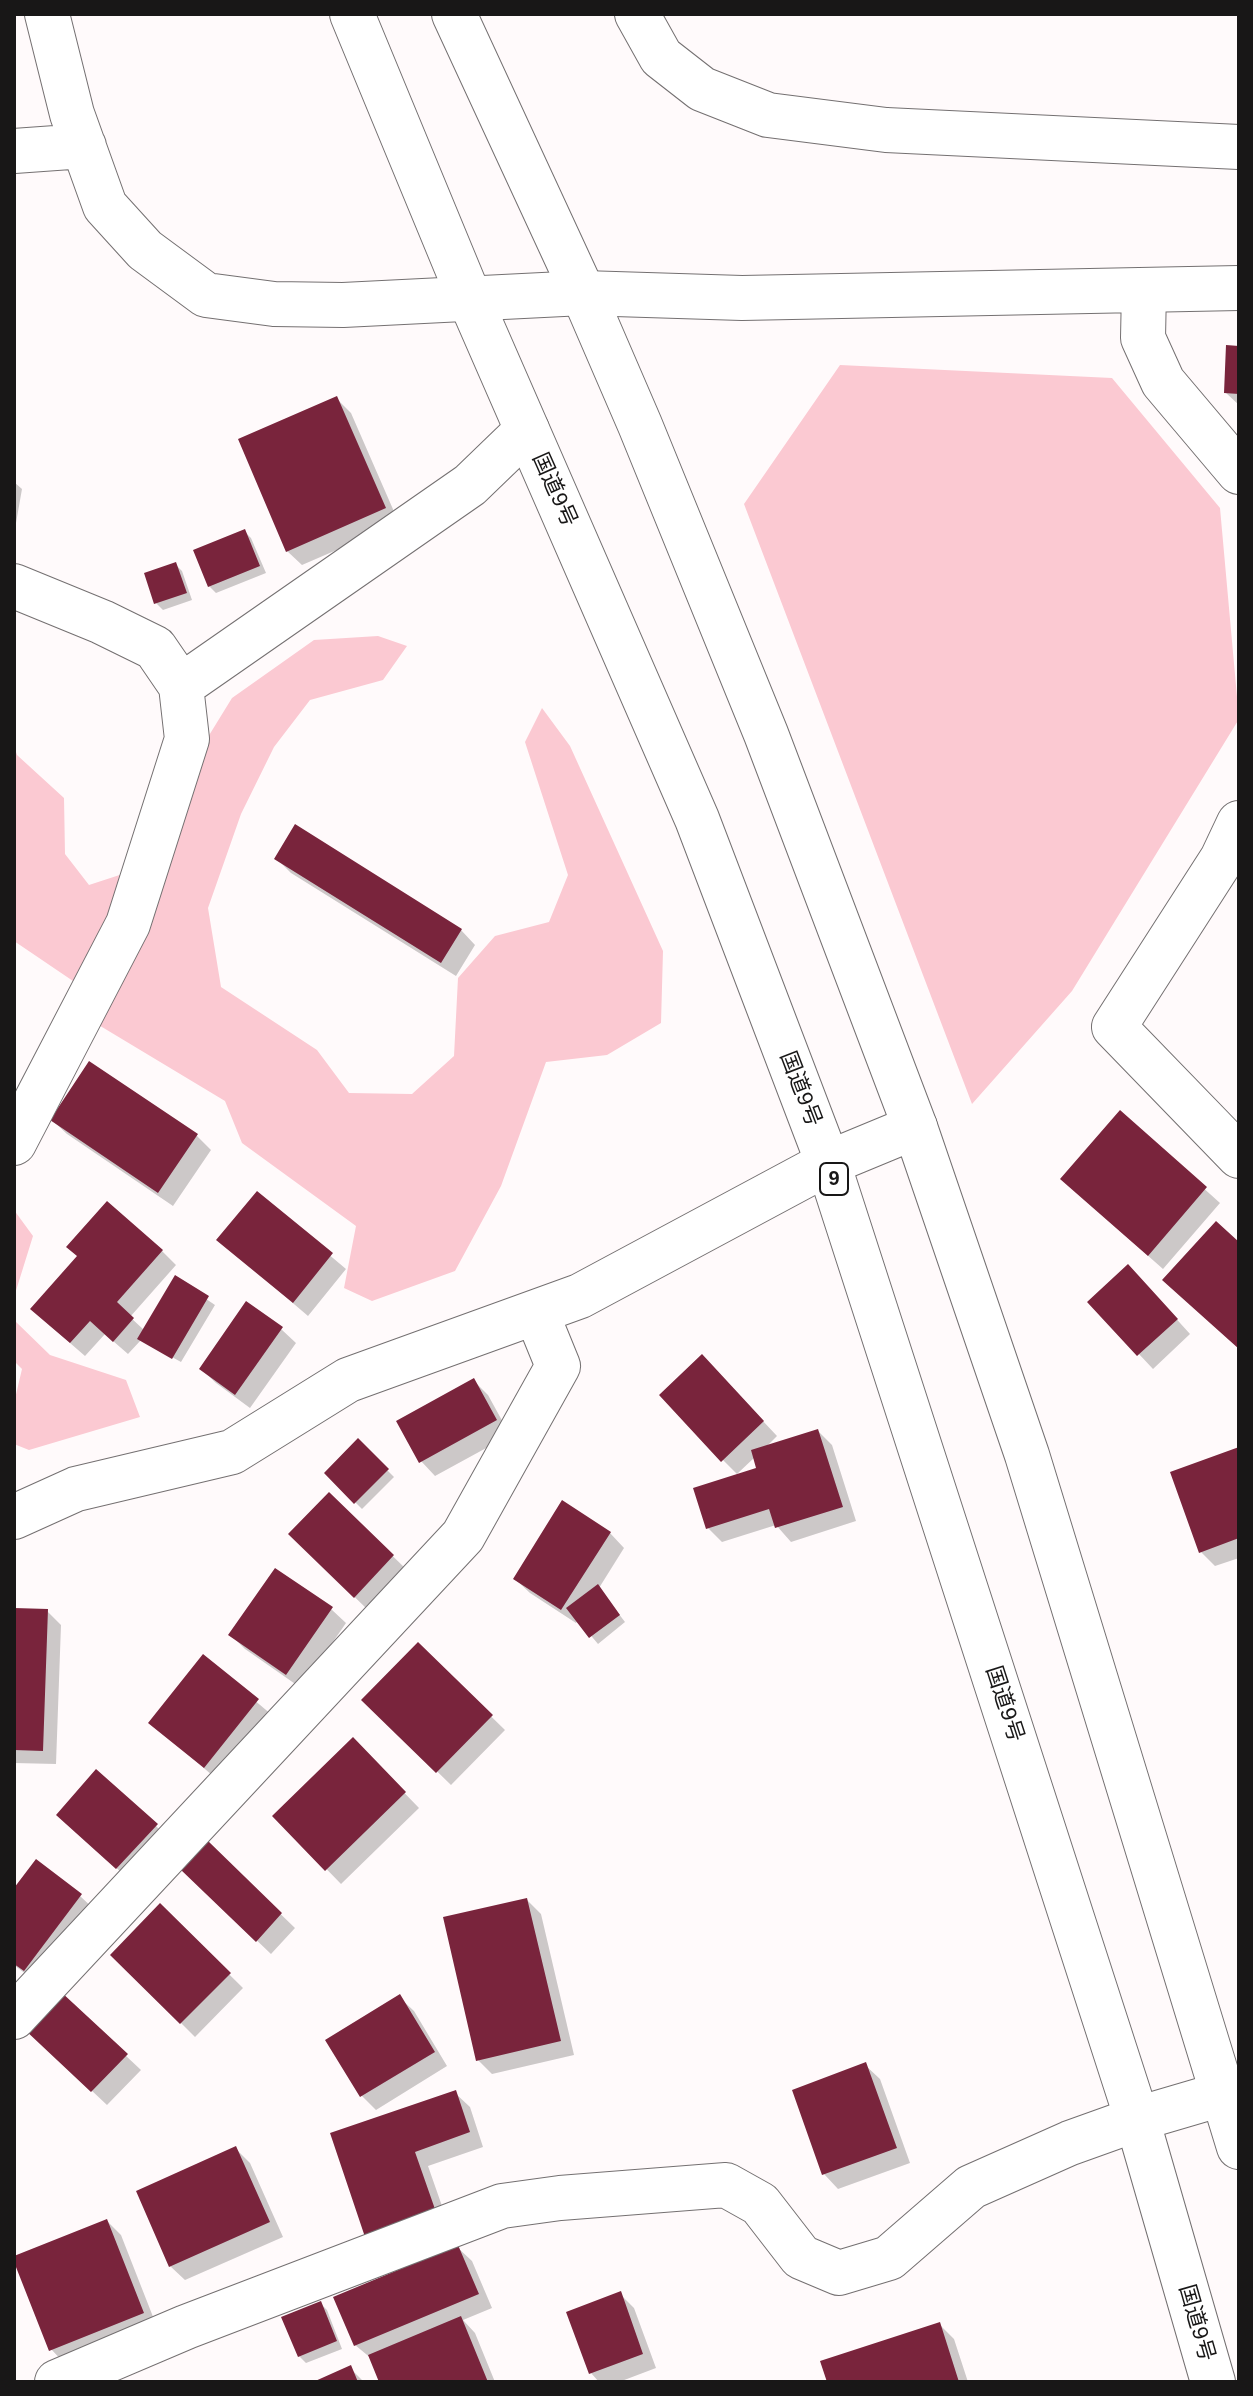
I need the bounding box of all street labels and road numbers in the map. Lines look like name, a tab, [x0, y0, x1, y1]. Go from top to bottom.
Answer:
street label: 国道9号	[526, 449, 582, 531]
street label: 国道9号	[774, 1048, 826, 1130]
road number: 9	[820, 1163, 848, 1195]
street label: 国道9号	[979, 1663, 1029, 1745]
street label: 国道9号	[1173, 2282, 1219, 2364]

